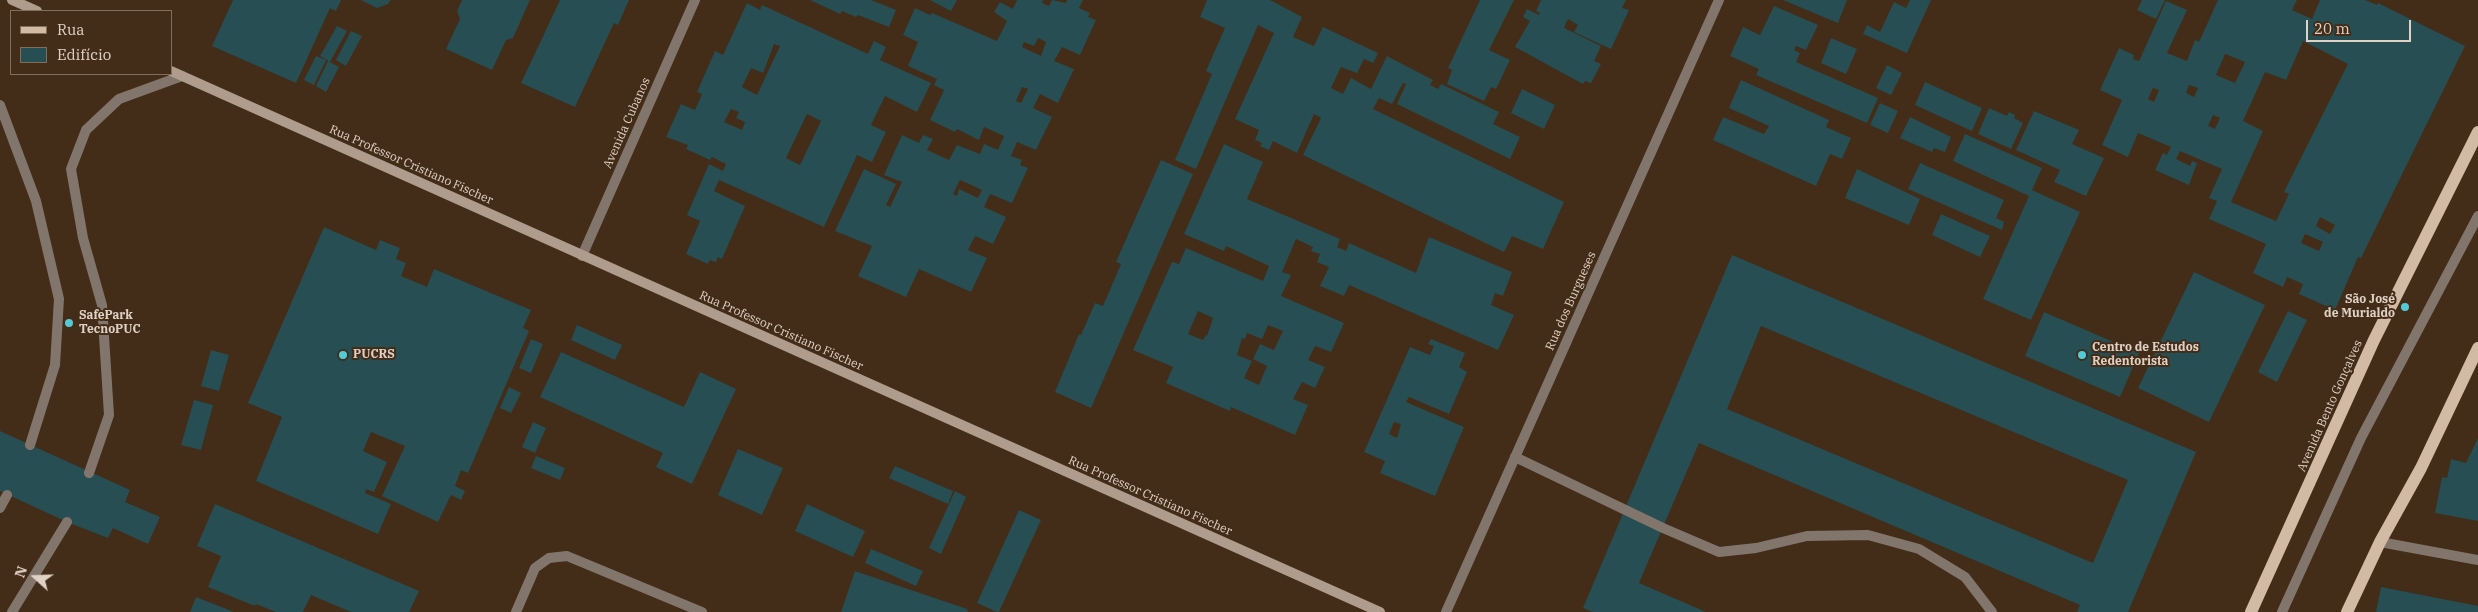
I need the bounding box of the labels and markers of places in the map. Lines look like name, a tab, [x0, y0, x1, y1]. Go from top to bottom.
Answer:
place label: São José de Murialdo	[2324, 293, 2395, 321]
marker: São José de Murialdo	[2399, 301, 2411, 313]
place label: SafePark TecnoPUC	[79, 309, 140, 337]
marker: SafePark TecnoPUC	[63, 317, 75, 329]
place label: Centro de Estudos Redentorista	[2092, 341, 2199, 369]
place label: PUCRS	[353, 348, 395, 362]
marker: PUCRS	[337, 349, 349, 361]
marker: Centro de Estudos Redentorista	[2076, 349, 2088, 361]

